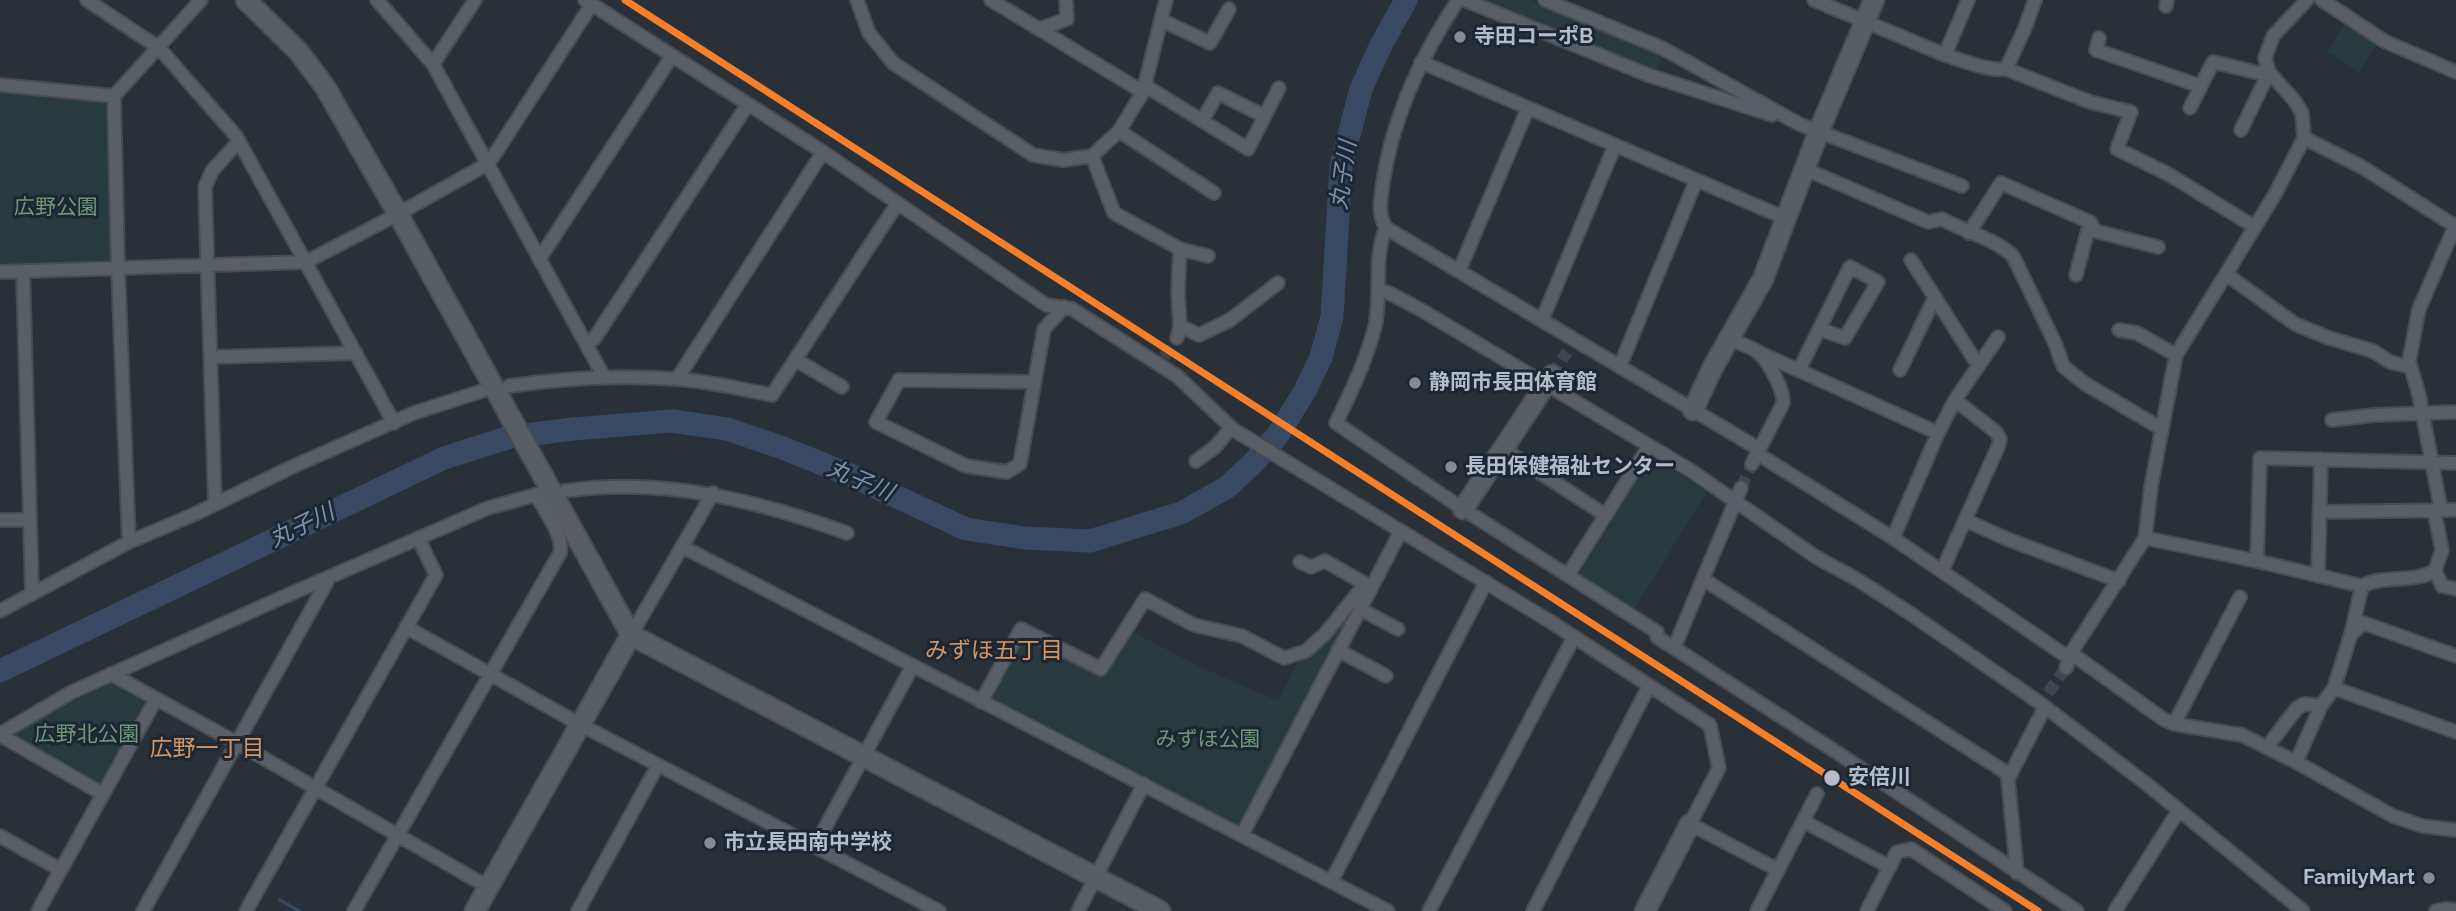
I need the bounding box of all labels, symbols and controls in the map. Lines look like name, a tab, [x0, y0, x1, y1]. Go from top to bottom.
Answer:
place label: 寺田コーポB	[1474, 24, 1593, 50]
marker: 寺田コーポB	[1452, 29, 1468, 45]
water label: 丸子川	[1326, 139, 1362, 211]
park label: 広野公園	[14, 195, 98, 221]
place label: 静岡市長田体育館	[1429, 370, 1597, 396]
marker: 静岡市長田体育館	[1407, 375, 1423, 391]
place label: 長田保健福祉センター	[1465, 454, 1675, 480]
water label: 丸子川	[823, 455, 897, 507]
marker: 長田保健福祉センター	[1443, 459, 1459, 475]
water label: 丸子川	[265, 498, 339, 554]
district label: みずほ五丁目	[925, 637, 1063, 665]
park label: 広野北公園	[35, 722, 139, 748]
park label: みずほ公園	[1156, 727, 1260, 753]
district label: 広野一丁目	[150, 735, 264, 763]
place label: 安倍川	[1848, 765, 1911, 791]
marker: 安倍川	[1822, 768, 1842, 788]
place label: 市立長田南中学校	[724, 830, 892, 856]
marker: 市立長田南中学校	[702, 835, 718, 851]
place label: FamilyMart	[2303, 865, 2415, 891]
marker: FamilyMart	[2421, 870, 2437, 886]

